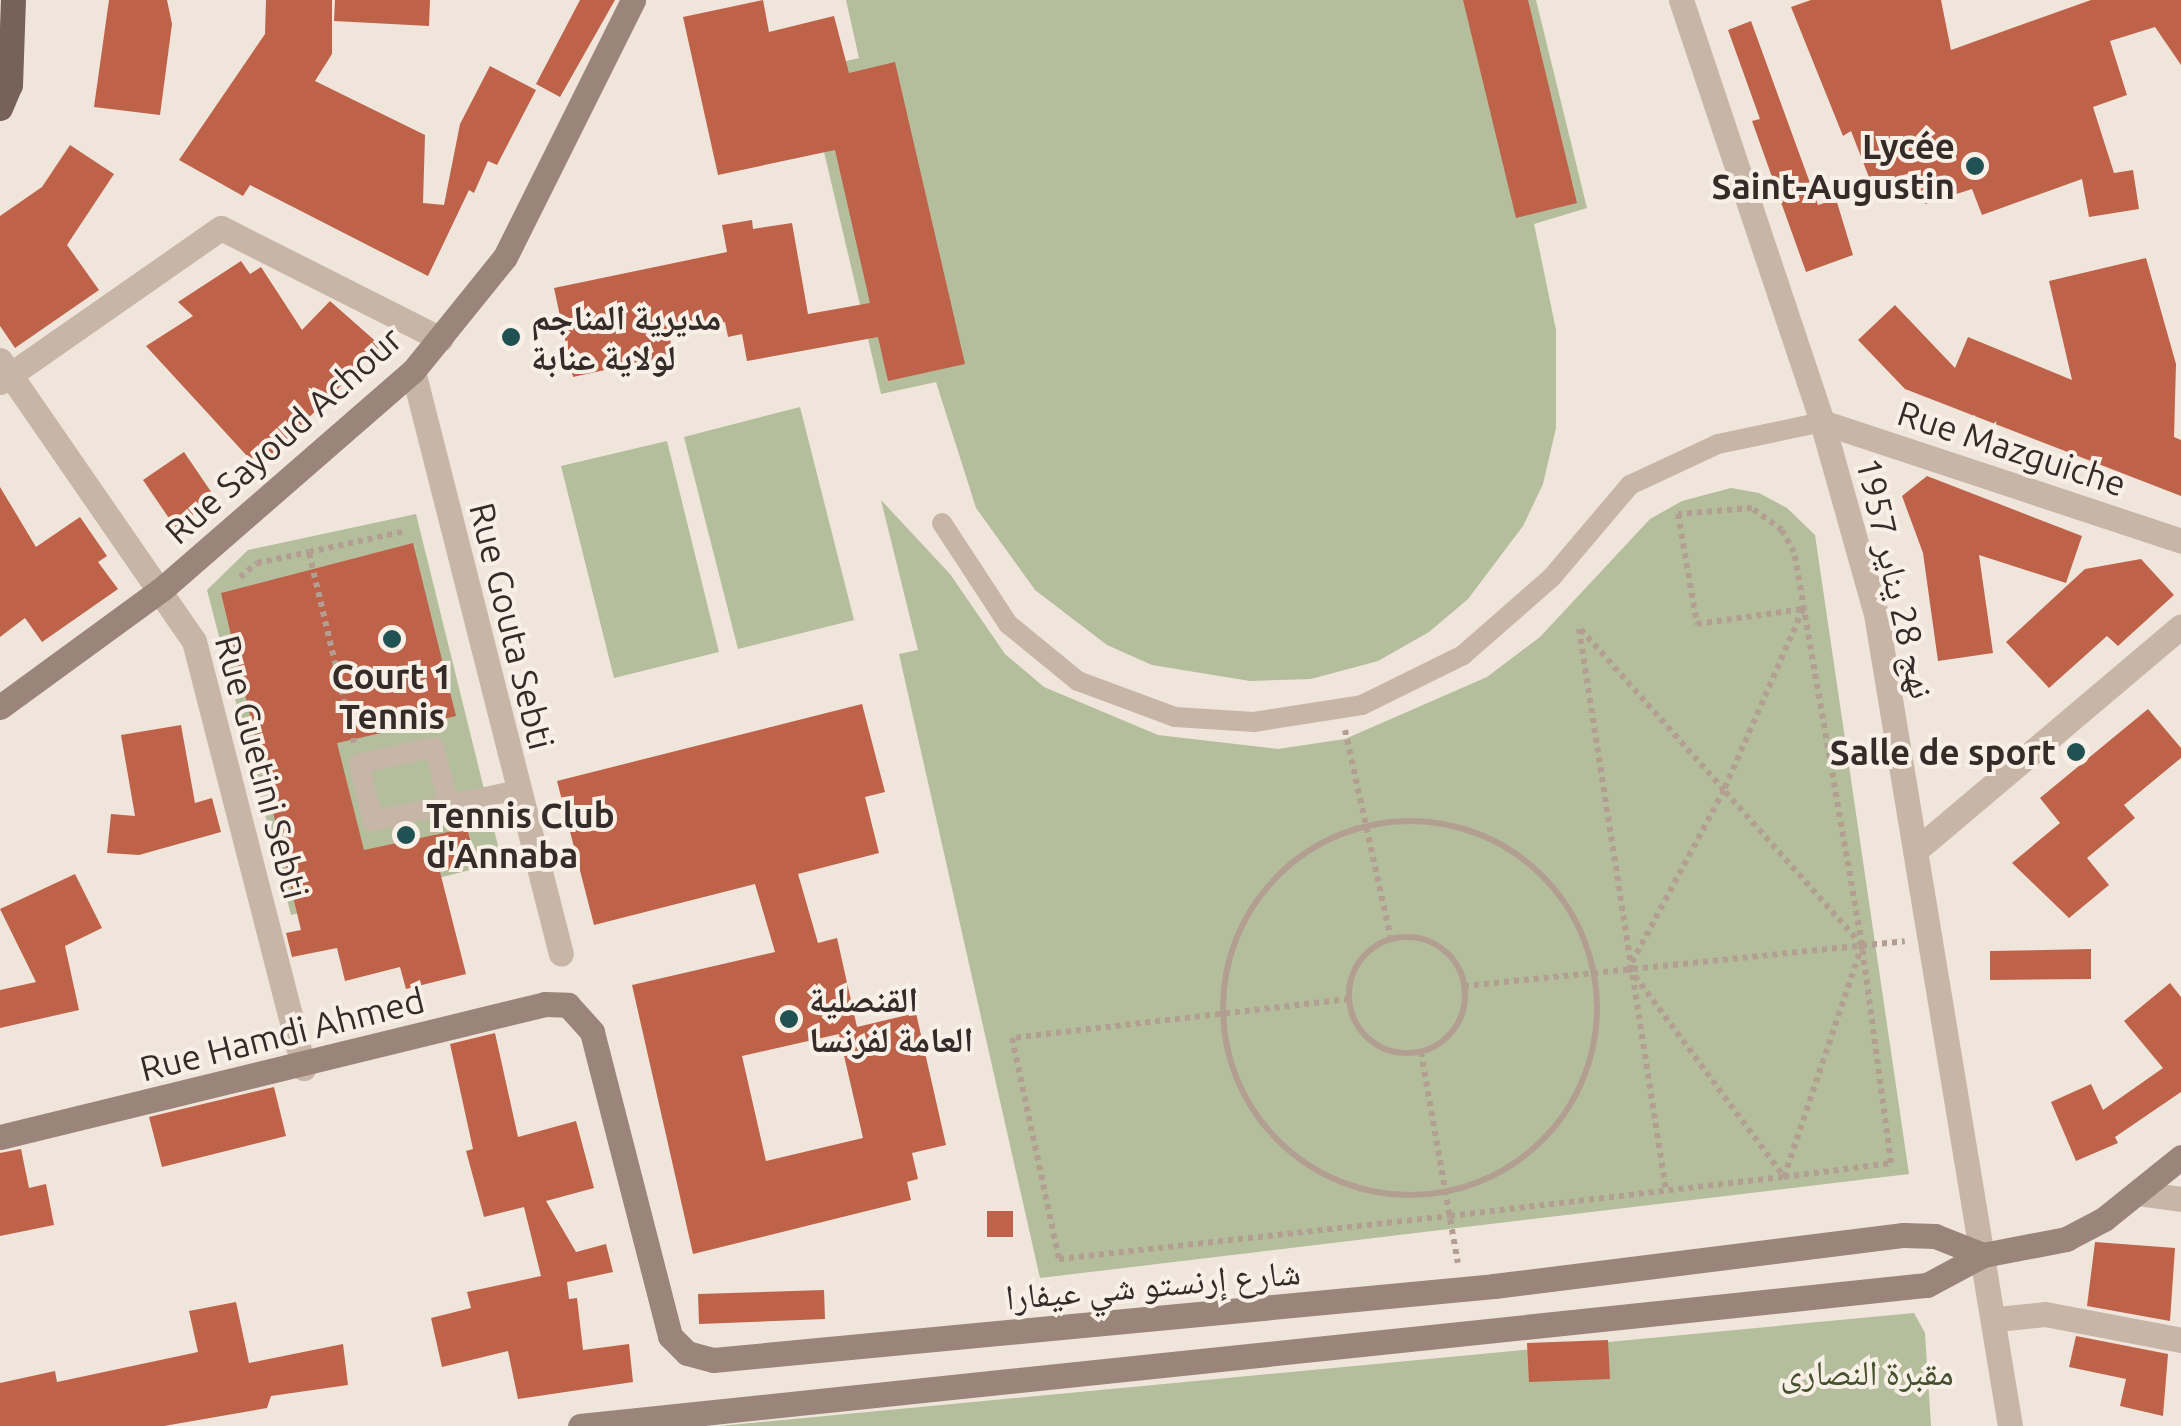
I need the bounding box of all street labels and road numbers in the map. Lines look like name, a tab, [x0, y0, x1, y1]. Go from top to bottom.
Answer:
street label: Rue Sayoud Achour	[156, 318, 410, 552]
street label: Rue Mazguiche	[1893, 391, 2131, 505]
street label: نهج 28 يناير 1957	[1848, 453, 1944, 703]
street label: Rue Gouta Sebti	[461, 498, 563, 754]
street label: Rue Guetini Sebti	[207, 631, 317, 903]
street label: Rue Hamdi Ahmed	[136, 978, 428, 1090]
street label: شارع إرنستو شي عيفارا	[1004, 1250, 1302, 1318]

